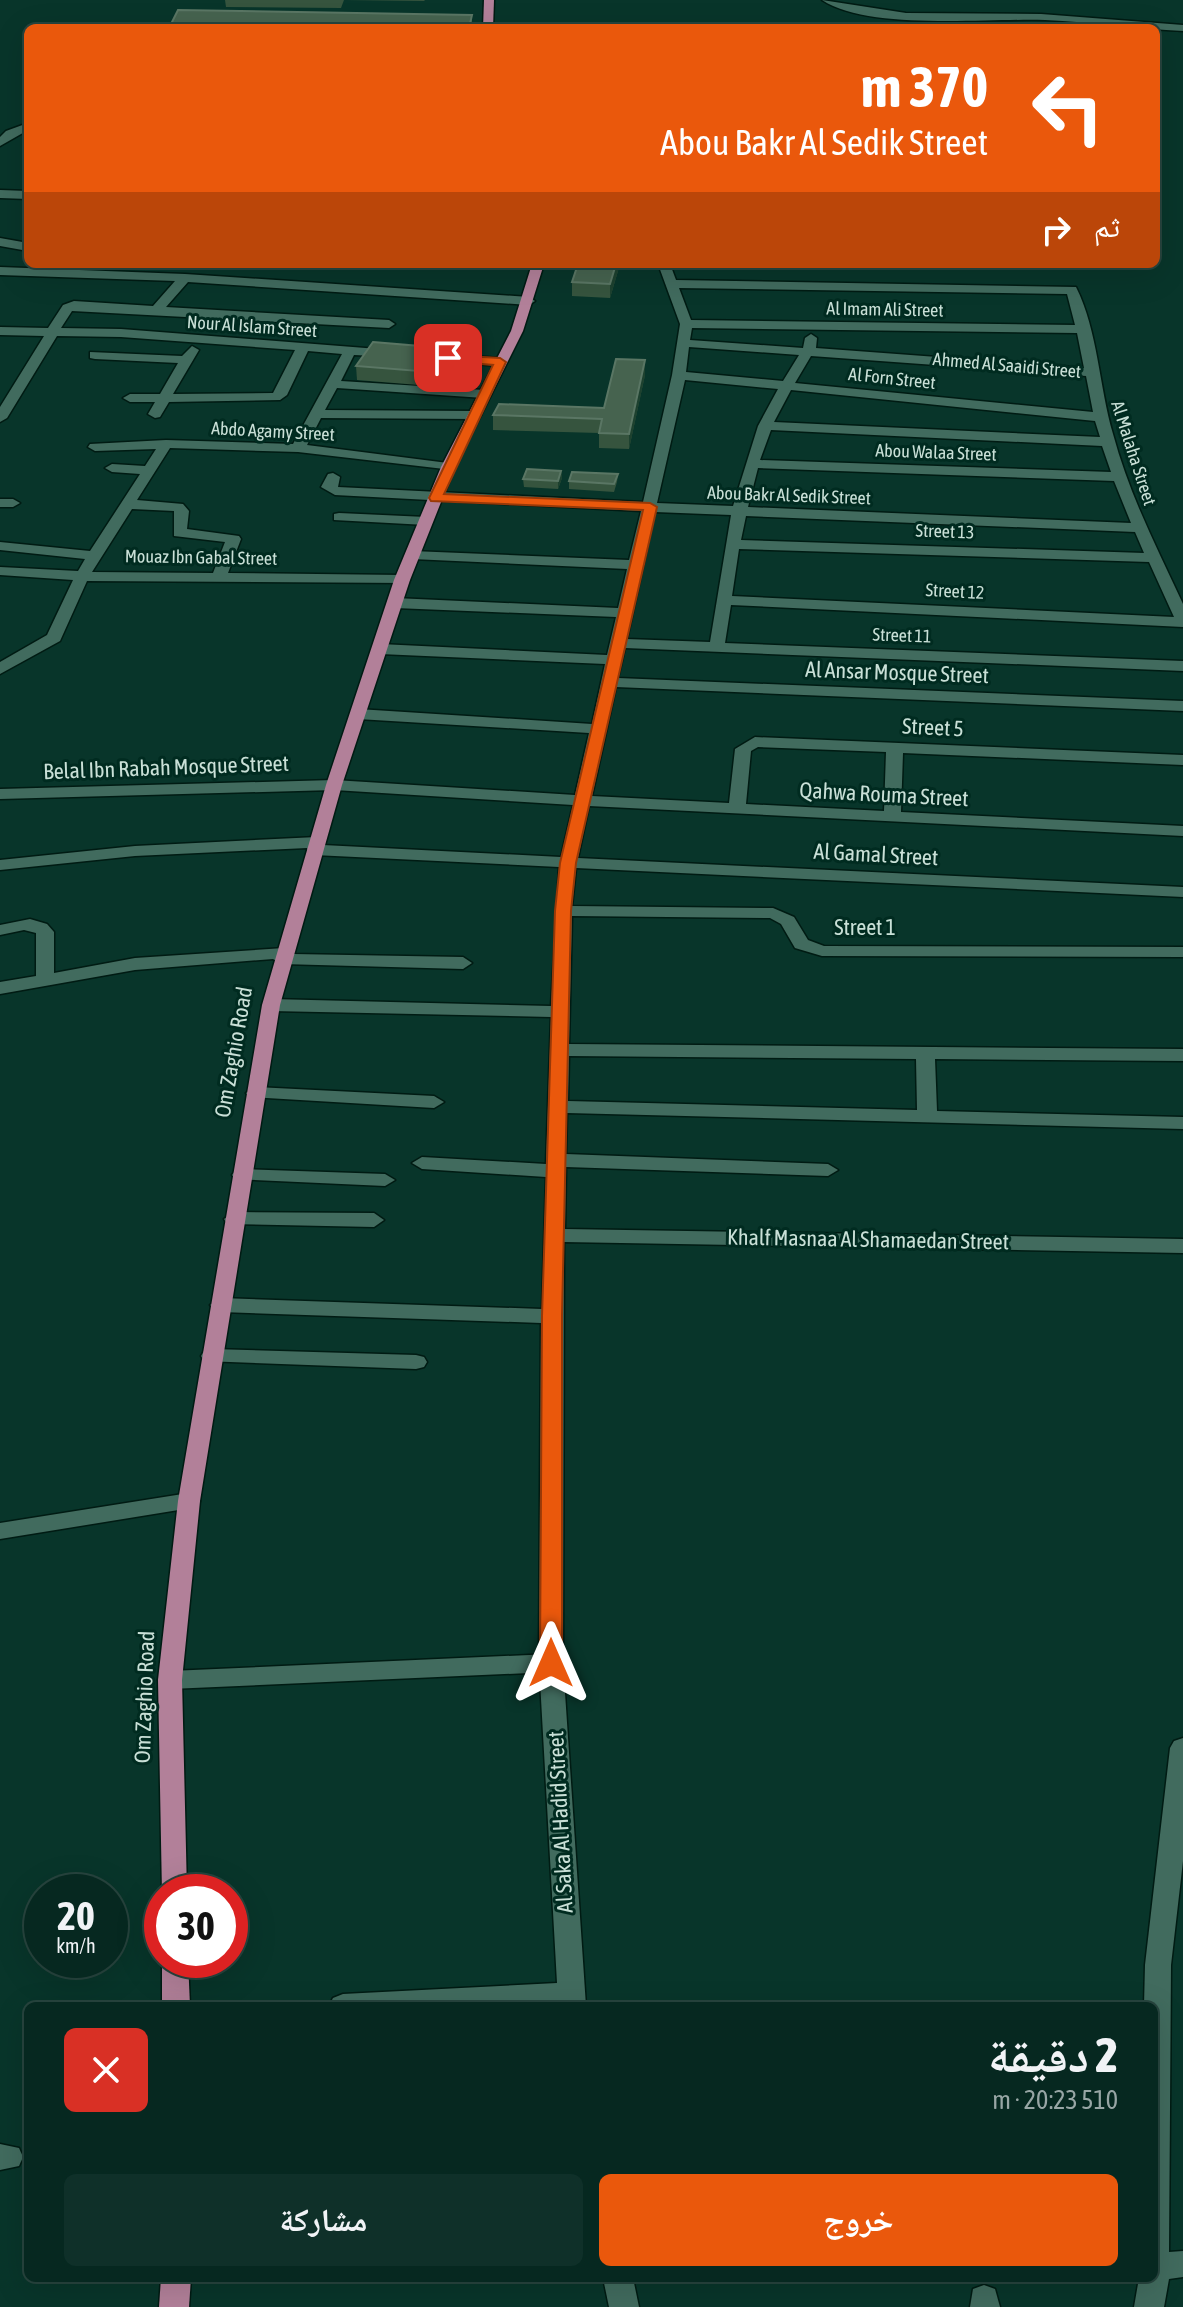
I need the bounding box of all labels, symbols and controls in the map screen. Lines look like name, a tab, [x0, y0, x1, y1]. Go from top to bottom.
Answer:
text: 370 m	[861, 55, 988, 119]
icon: left	[1016, 56, 1120, 160]
text: Abou Bakr Al Sedik Street	[660, 121, 988, 163]
icon: right	[1034, 208, 1078, 252]
text: ثم	[1094, 209, 1120, 243]
street label: Al Imam Ali Street	[826, 297, 944, 321]
street label: Nour Al Islam Street	[186, 311, 318, 341]
pin	[414, 324, 482, 392]
icon: arrive	[426, 336, 470, 380]
street label: Ahmed Al Saaidi Street	[932, 348, 1082, 382]
street label: Al Forn Street	[847, 363, 937, 393]
street label: Al Malaha Street	[1107, 398, 1161, 508]
street label: Abdo Agamy Street	[211, 417, 335, 445]
street label: Abou Walaa Street	[875, 439, 997, 465]
street label: Abou Bakr Al Sedik Street	[707, 482, 871, 508]
street label: Street 13	[915, 519, 975, 543]
street label: Mouaz Ibn Gabal Street	[125, 545, 277, 569]
street label: Street 12	[925, 579, 985, 603]
street label: Street 11	[872, 623, 932, 647]
street label: Al Ansar Mosque Street	[805, 656, 989, 688]
street label: Street 5	[902, 712, 964, 742]
street label: Belal Ibn Rabah Mosque Street	[43, 750, 289, 784]
street label: Qahwa Rouma Street	[799, 777, 969, 811]
street label: Al Gamal Street	[813, 838, 939, 870]
street label: Street 1	[834, 914, 896, 940]
street label: Om Zaghio Road	[209, 985, 257, 1119]
street label: Khalf Masnaa Al Shamaedan Street	[727, 1224, 1009, 1254]
position arrow	[509, 1621, 593, 1705]
street label: Om Zaghio Road	[129, 1630, 159, 1764]
street label: Al Saka Al Hadid Street	[542, 1731, 578, 1913]
speed limit sign: 30	[144, 1874, 248, 1978]
text: 20	[57, 1893, 95, 1938]
text: km/h	[56, 1934, 96, 1957]
text: 2 دقيقة	[988, 2027, 1118, 2082]
button: close	[64, 2028, 148, 2112]
text: 510 m · 20:23	[992, 2085, 1118, 2115]
button: مشاركة	[64, 2174, 583, 2266]
button: خروج	[599, 2174, 1118, 2266]

